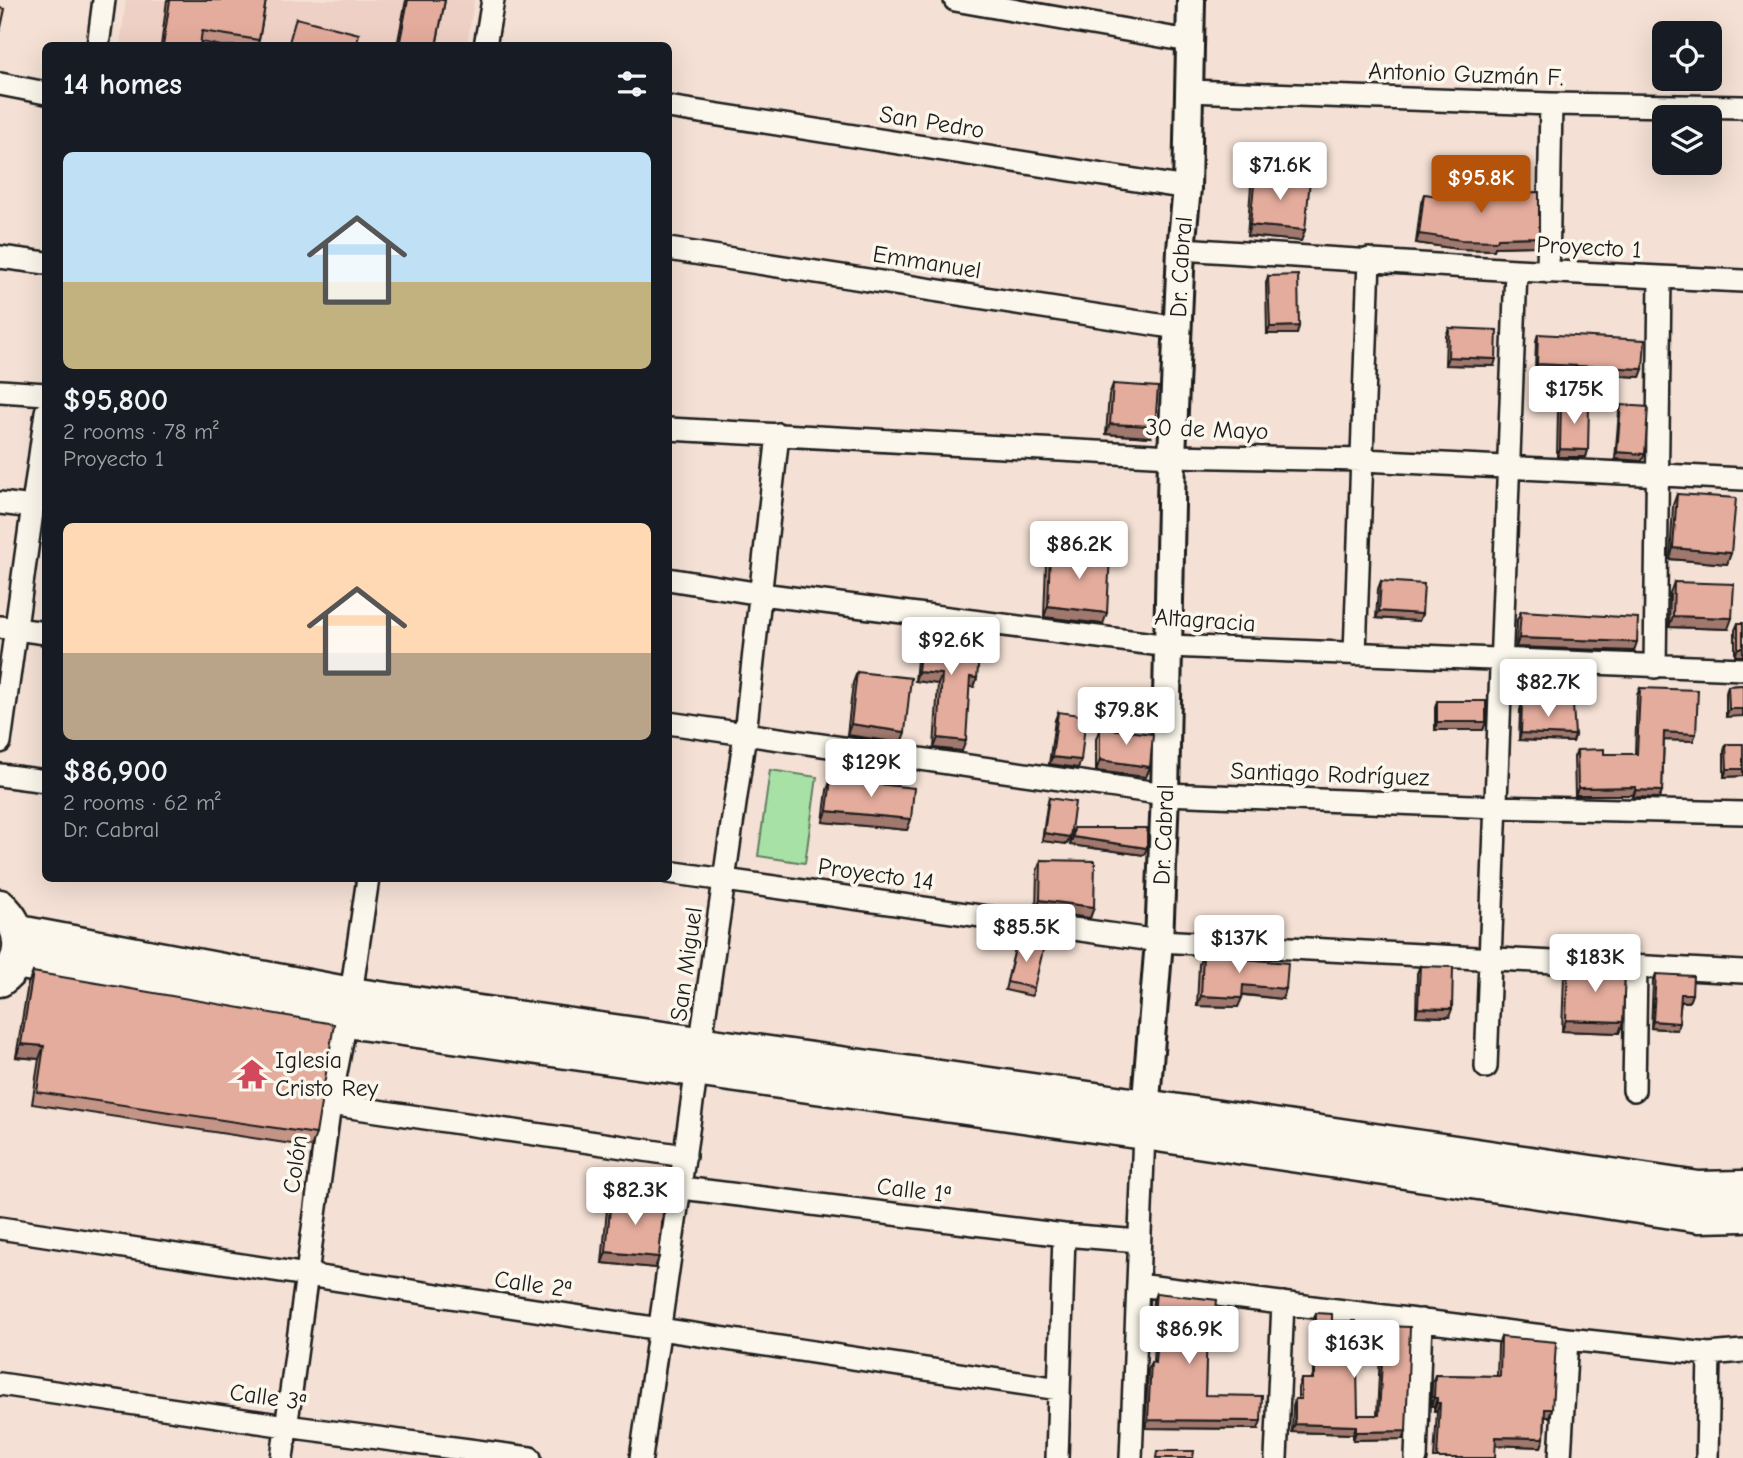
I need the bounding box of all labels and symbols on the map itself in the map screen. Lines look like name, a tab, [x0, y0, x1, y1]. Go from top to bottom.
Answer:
street label: Antonio Guzmán F.	[1368, 57, 1564, 91]
street label: San Pedro	[878, 100, 986, 144]
pin: $71.6K	[1223, 142, 1337, 202]
pin: $95.8K	[1424, 156, 1538, 215]
street label: Dr. Cabral	[1164, 215, 1198, 318]
street label: Proyecto 1	[1536, 230, 1642, 264]
street label: Emmanuel	[871, 240, 983, 284]
pin: $175K	[1525, 366, 1623, 426]
street label: 30 de Mayo	[1145, 413, 1269, 445]
pin: $86.2K	[1022, 522, 1136, 581]
street label: Altagracia	[1153, 602, 1257, 638]
pin: $92.6K	[894, 618, 1008, 677]
pin: $82.7K	[1491, 660, 1605, 719]
pin: $79.8K	[1069, 688, 1183, 747]
pin: $129K	[822, 740, 920, 799]
street label: Santiago Rodríguez	[1230, 757, 1430, 791]
street label: Dr. Cabral	[1147, 784, 1179, 886]
street label: Proyecto 14	[816, 852, 936, 896]
pin: $85.5K	[969, 904, 1083, 964]
street label: San Miguel	[664, 905, 708, 1023]
pin: $137K	[1190, 916, 1288, 975]
pin: $183K	[1546, 934, 1644, 994]
place label: Iglesia Cristo Rey	[275, 1046, 379, 1102]
temple icon: Iglesia Cristo Rey	[235, 1057, 269, 1091]
street label: Colón	[277, 1133, 313, 1195]
pin: $82.3K	[578, 1168, 692, 1227]
street label: Calle 1ª	[875, 1172, 953, 1208]
street label: Calle 2ª	[493, 1265, 573, 1303]
pin: $86.9K	[1132, 1306, 1246, 1366]
pin: $163K	[1305, 1320, 1403, 1380]
street label: Calle 3ª	[228, 1378, 308, 1416]

